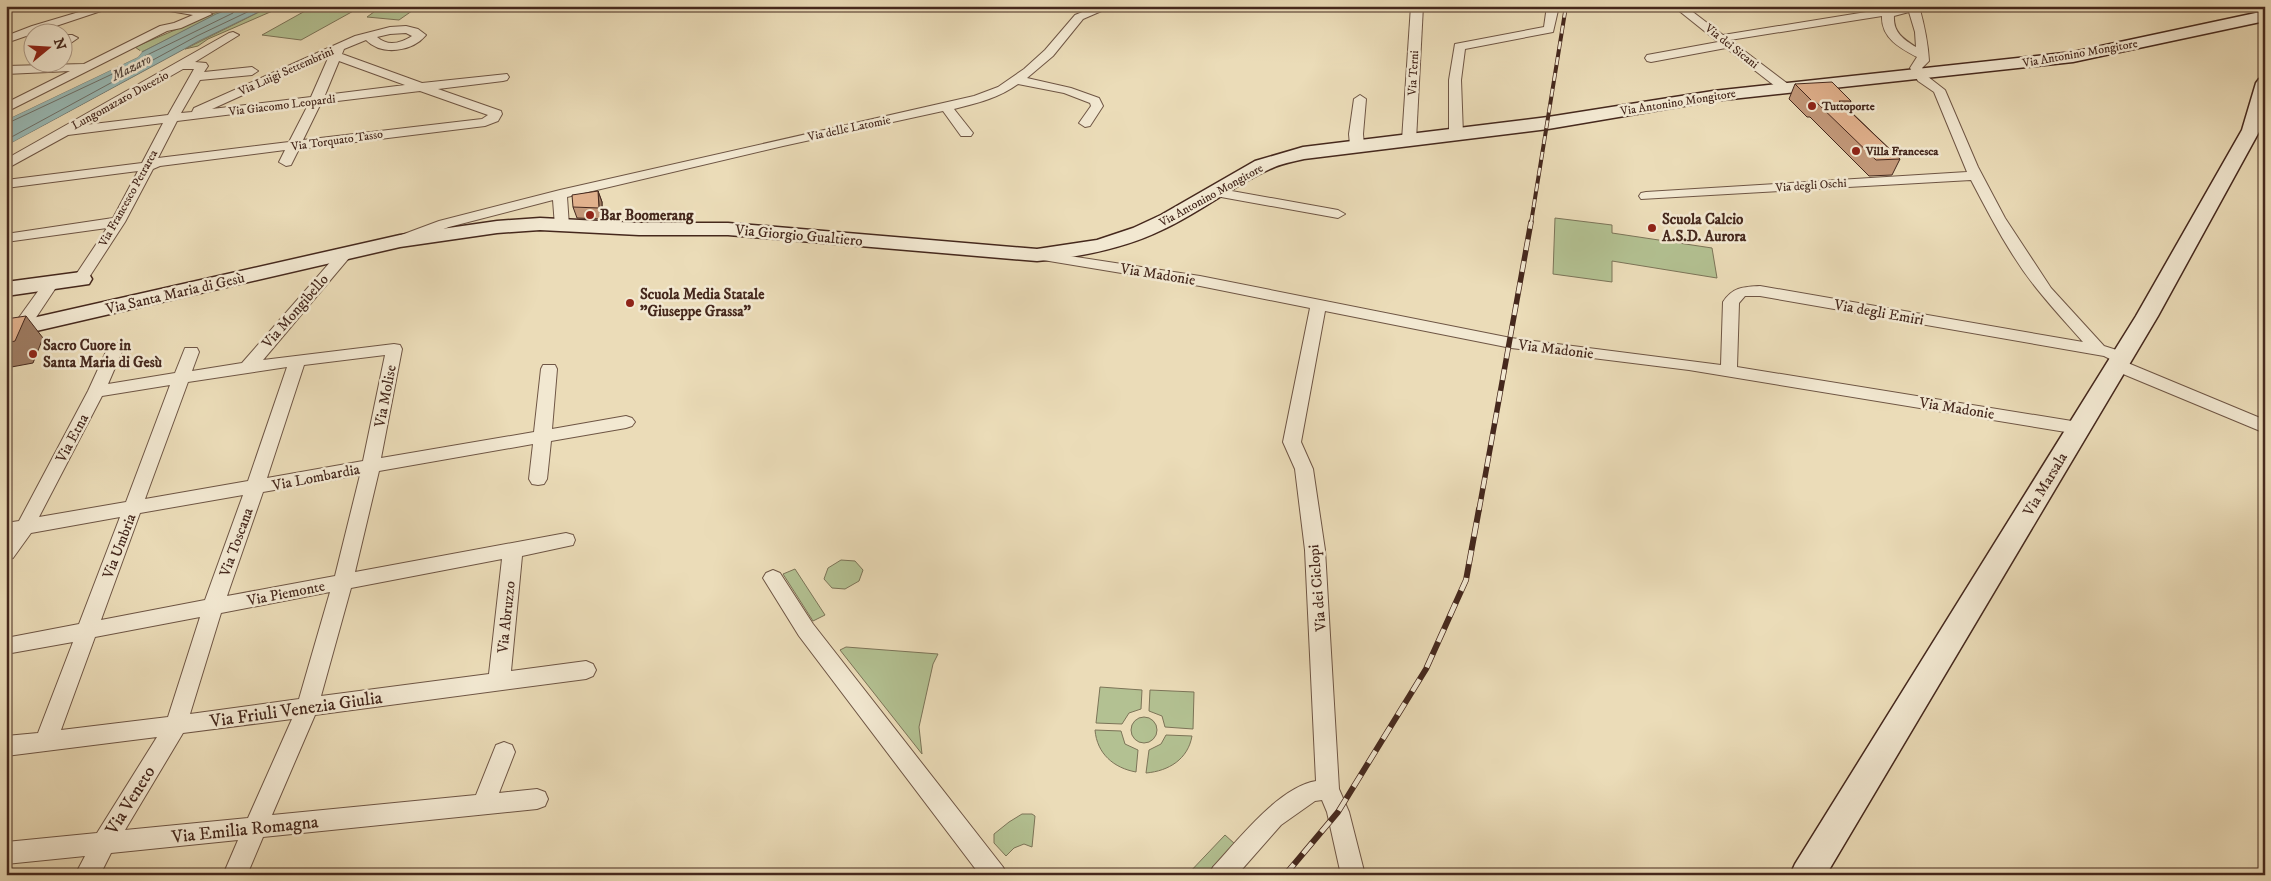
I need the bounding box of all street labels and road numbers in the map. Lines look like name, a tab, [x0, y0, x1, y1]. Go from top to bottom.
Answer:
street label: Via dei Sicani	[1701, 20, 1761, 72]
street label: Via Antonino Mongitore	[2020, 36, 2139, 71]
street label: Via Luigi Settembrini	[235, 44, 336, 100]
street label: Via Terni	[1405, 50, 1422, 97]
street label: Lungomazaro Ducezio	[69, 67, 172, 133]
street label: Via Antonino Mongitore	[1618, 86, 1737, 119]
street label: Via Giacomo Leopardi	[227, 92, 336, 120]
street label: Via delle Latomie	[805, 112, 892, 145]
street label: Via Torquato Tasso	[289, 127, 384, 154]
street label: Via Francesco Petrarca	[95, 146, 162, 250]
street label: Via Antonino Mongitore	[1156, 161, 1266, 231]
street label: Via degli Oschi	[1774, 176, 1847, 196]
street label: Via Giorgio Gualtiero	[733, 220, 864, 251]
street label: Via Madonie	[1118, 259, 1197, 290]
street label: Via Santa Maria di Gesù	[103, 268, 246, 319]
street label: Via Mongibello	[257, 270, 333, 353]
street label: Via degli Emiri	[1832, 295, 1925, 330]
street label: Via Madonie	[1516, 335, 1595, 364]
street label: Via Molise	[370, 363, 401, 430]
street label: Via Madonie	[1917, 393, 1996, 424]
street label: Via Etna	[51, 410, 93, 467]
street label: Via Marsala	[2019, 449, 2072, 520]
street label: Via Lombardia	[270, 460, 362, 495]
street label: Via Toscana	[215, 505, 258, 580]
street label: Via Umbria	[98, 510, 141, 582]
street label: Via dei Ciclopi	[1304, 544, 1331, 633]
street label: Via Piemonte	[245, 577, 327, 611]
street label: Via Abruzzo	[493, 580, 520, 655]
street label: Via Friuli Venezia Giulia	[208, 687, 384, 733]
street label: Via Veneto	[101, 762, 161, 840]
street label: Via Emilia Romagna	[170, 811, 320, 849]

